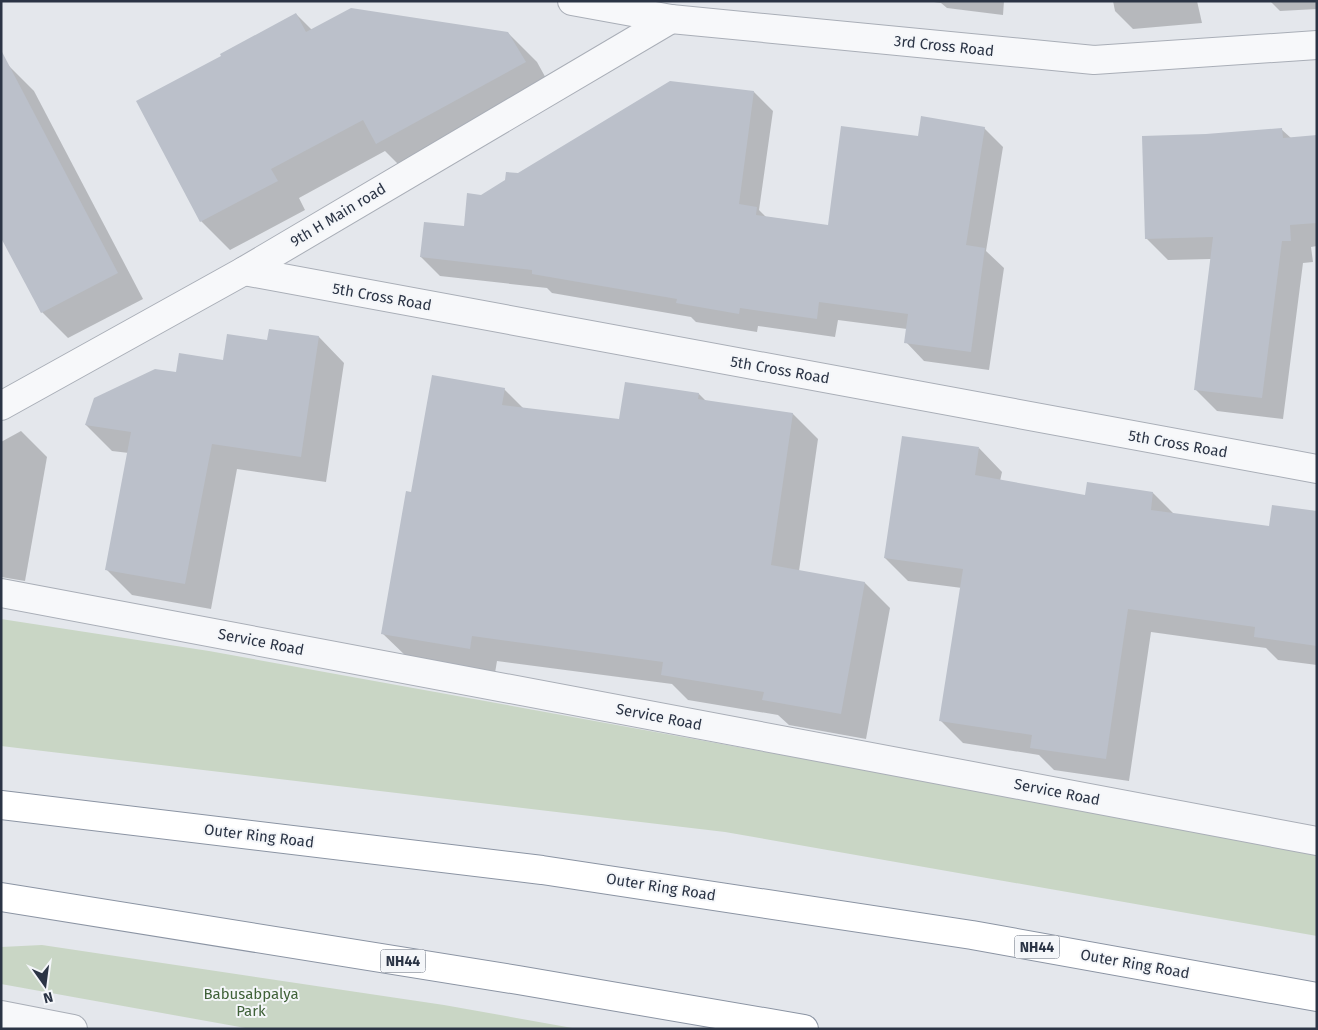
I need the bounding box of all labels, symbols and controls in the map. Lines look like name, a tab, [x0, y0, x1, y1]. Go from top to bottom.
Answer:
street label: 3rd Cross Road	[893, 32, 995, 60]
street label: 9th H Main road	[287, 179, 389, 251]
street label: 5th Cross Road	[331, 279, 433, 315]
street label: 5th Cross Road	[729, 352, 831, 388]
street label: 5th Cross Road	[1127, 426, 1229, 462]
street label: Service Road	[216, 625, 306, 659]
street label: Service Road	[614, 700, 704, 734]
street label: Service Road	[1012, 775, 1102, 809]
street label: Outer Ring Road	[203, 820, 315, 852]
street label: Outer Ring Road	[605, 869, 717, 905]
road number: NH44	[1014, 936, 1060, 959]
street label: Outer Ring Road	[1079, 946, 1191, 982]
road number: NH44	[380, 949, 426, 972]
north arrow	[20, 960, 70, 1010]
park label: Babusabpalya Park	[203, 985, 299, 1020]
text: N	[41, 988, 55, 1007]

